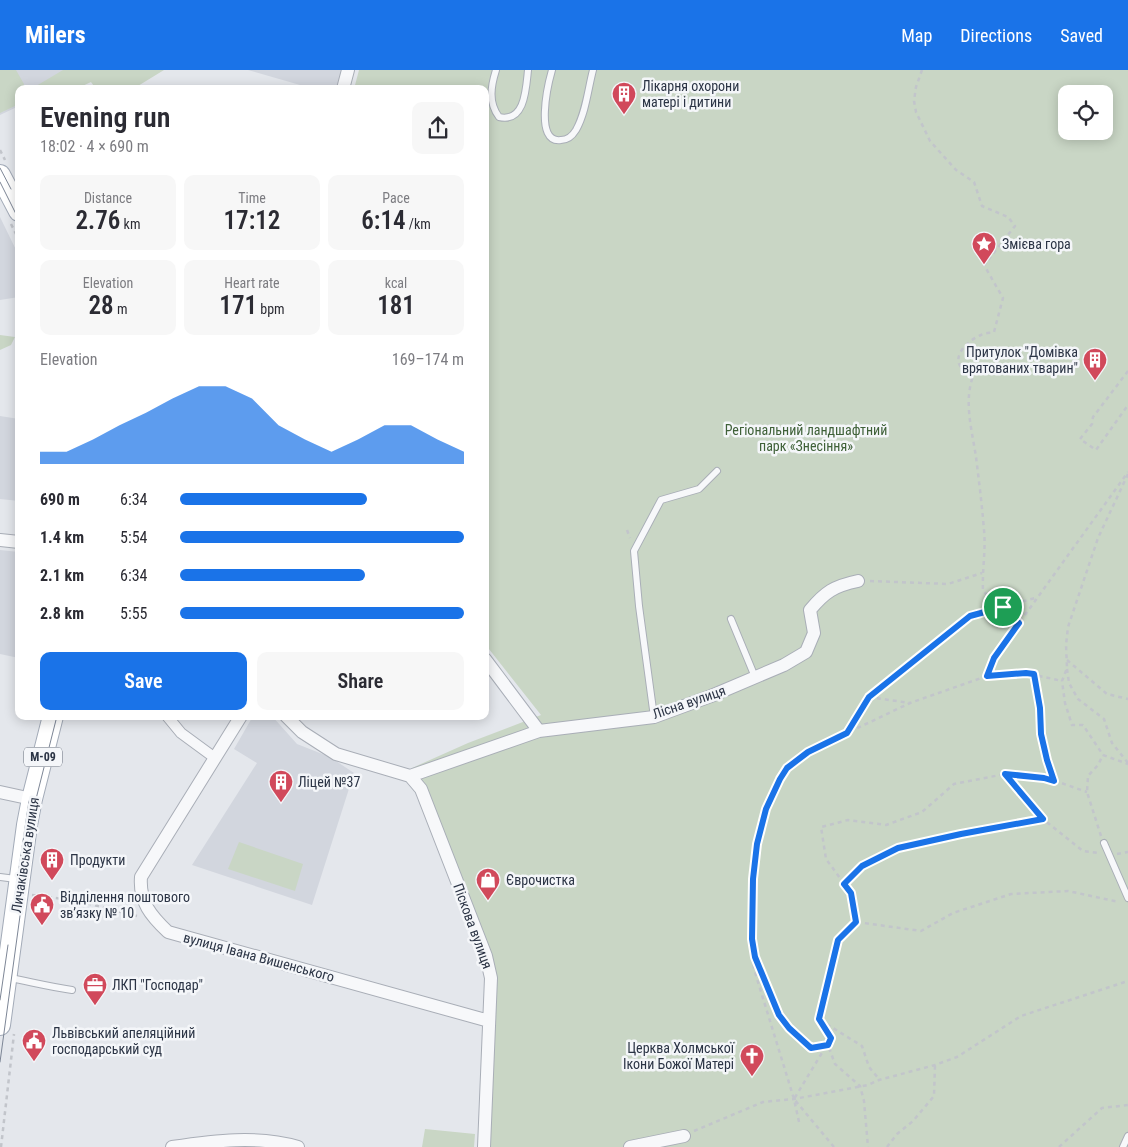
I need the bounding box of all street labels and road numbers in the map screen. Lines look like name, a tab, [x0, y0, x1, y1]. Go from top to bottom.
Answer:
street label: Лісна вулиця	[650, 682, 728, 722]
road number: М-09	[24, 748, 62, 766]
street label: Личаківська вулиця	[8, 796, 42, 914]
street label: Піскова вулиця	[450, 881, 496, 971]
street label: вулиця Івана Вишенського	[182, 929, 336, 985]

